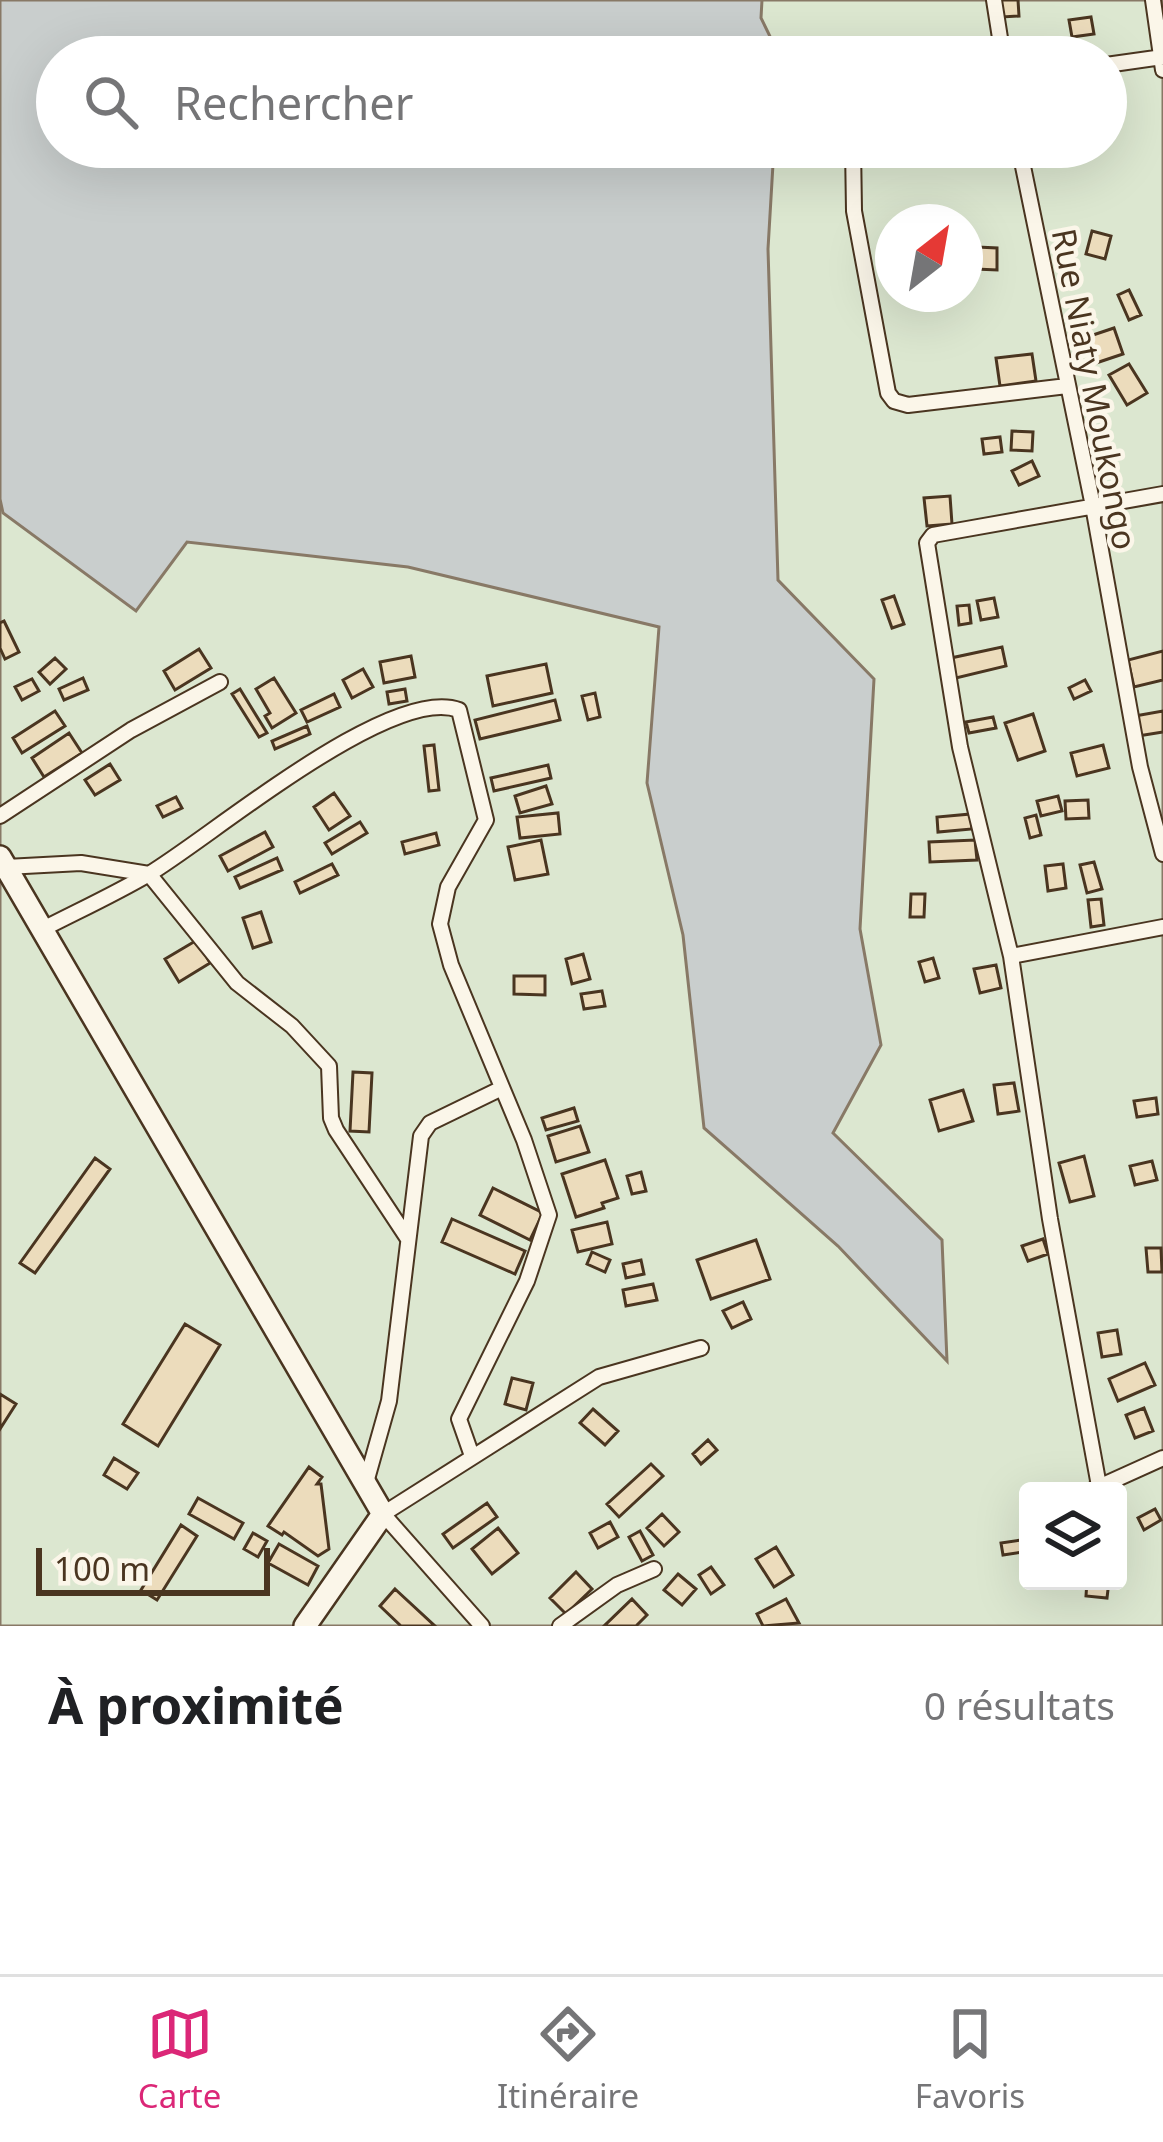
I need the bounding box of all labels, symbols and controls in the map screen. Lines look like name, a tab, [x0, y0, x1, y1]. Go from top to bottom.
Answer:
search box	[36, 36, 1127, 168]
icon: search	[78, 69, 144, 135]
text: Rechercher	[174, 72, 413, 133]
north arrow	[875, 204, 983, 312]
street label: Rue Niaty Moukongo	[1042, 225, 1148, 553]
map controls	[1019, 1482, 1127, 1590]
button: layers	[1019, 1482, 1127, 1590]
scale bar	[36, 1542, 270, 1595]
text: 100 m	[54, 1546, 150, 1591]
text: À proximité	[48, 1669, 344, 1739]
text: 0 résultats	[924, 1678, 1115, 1731]
tab: Carte	[138, 2001, 221, 2118]
tab: Itinéraire	[497, 2001, 639, 2118]
tab: Favoris	[915, 2001, 1025, 2118]

